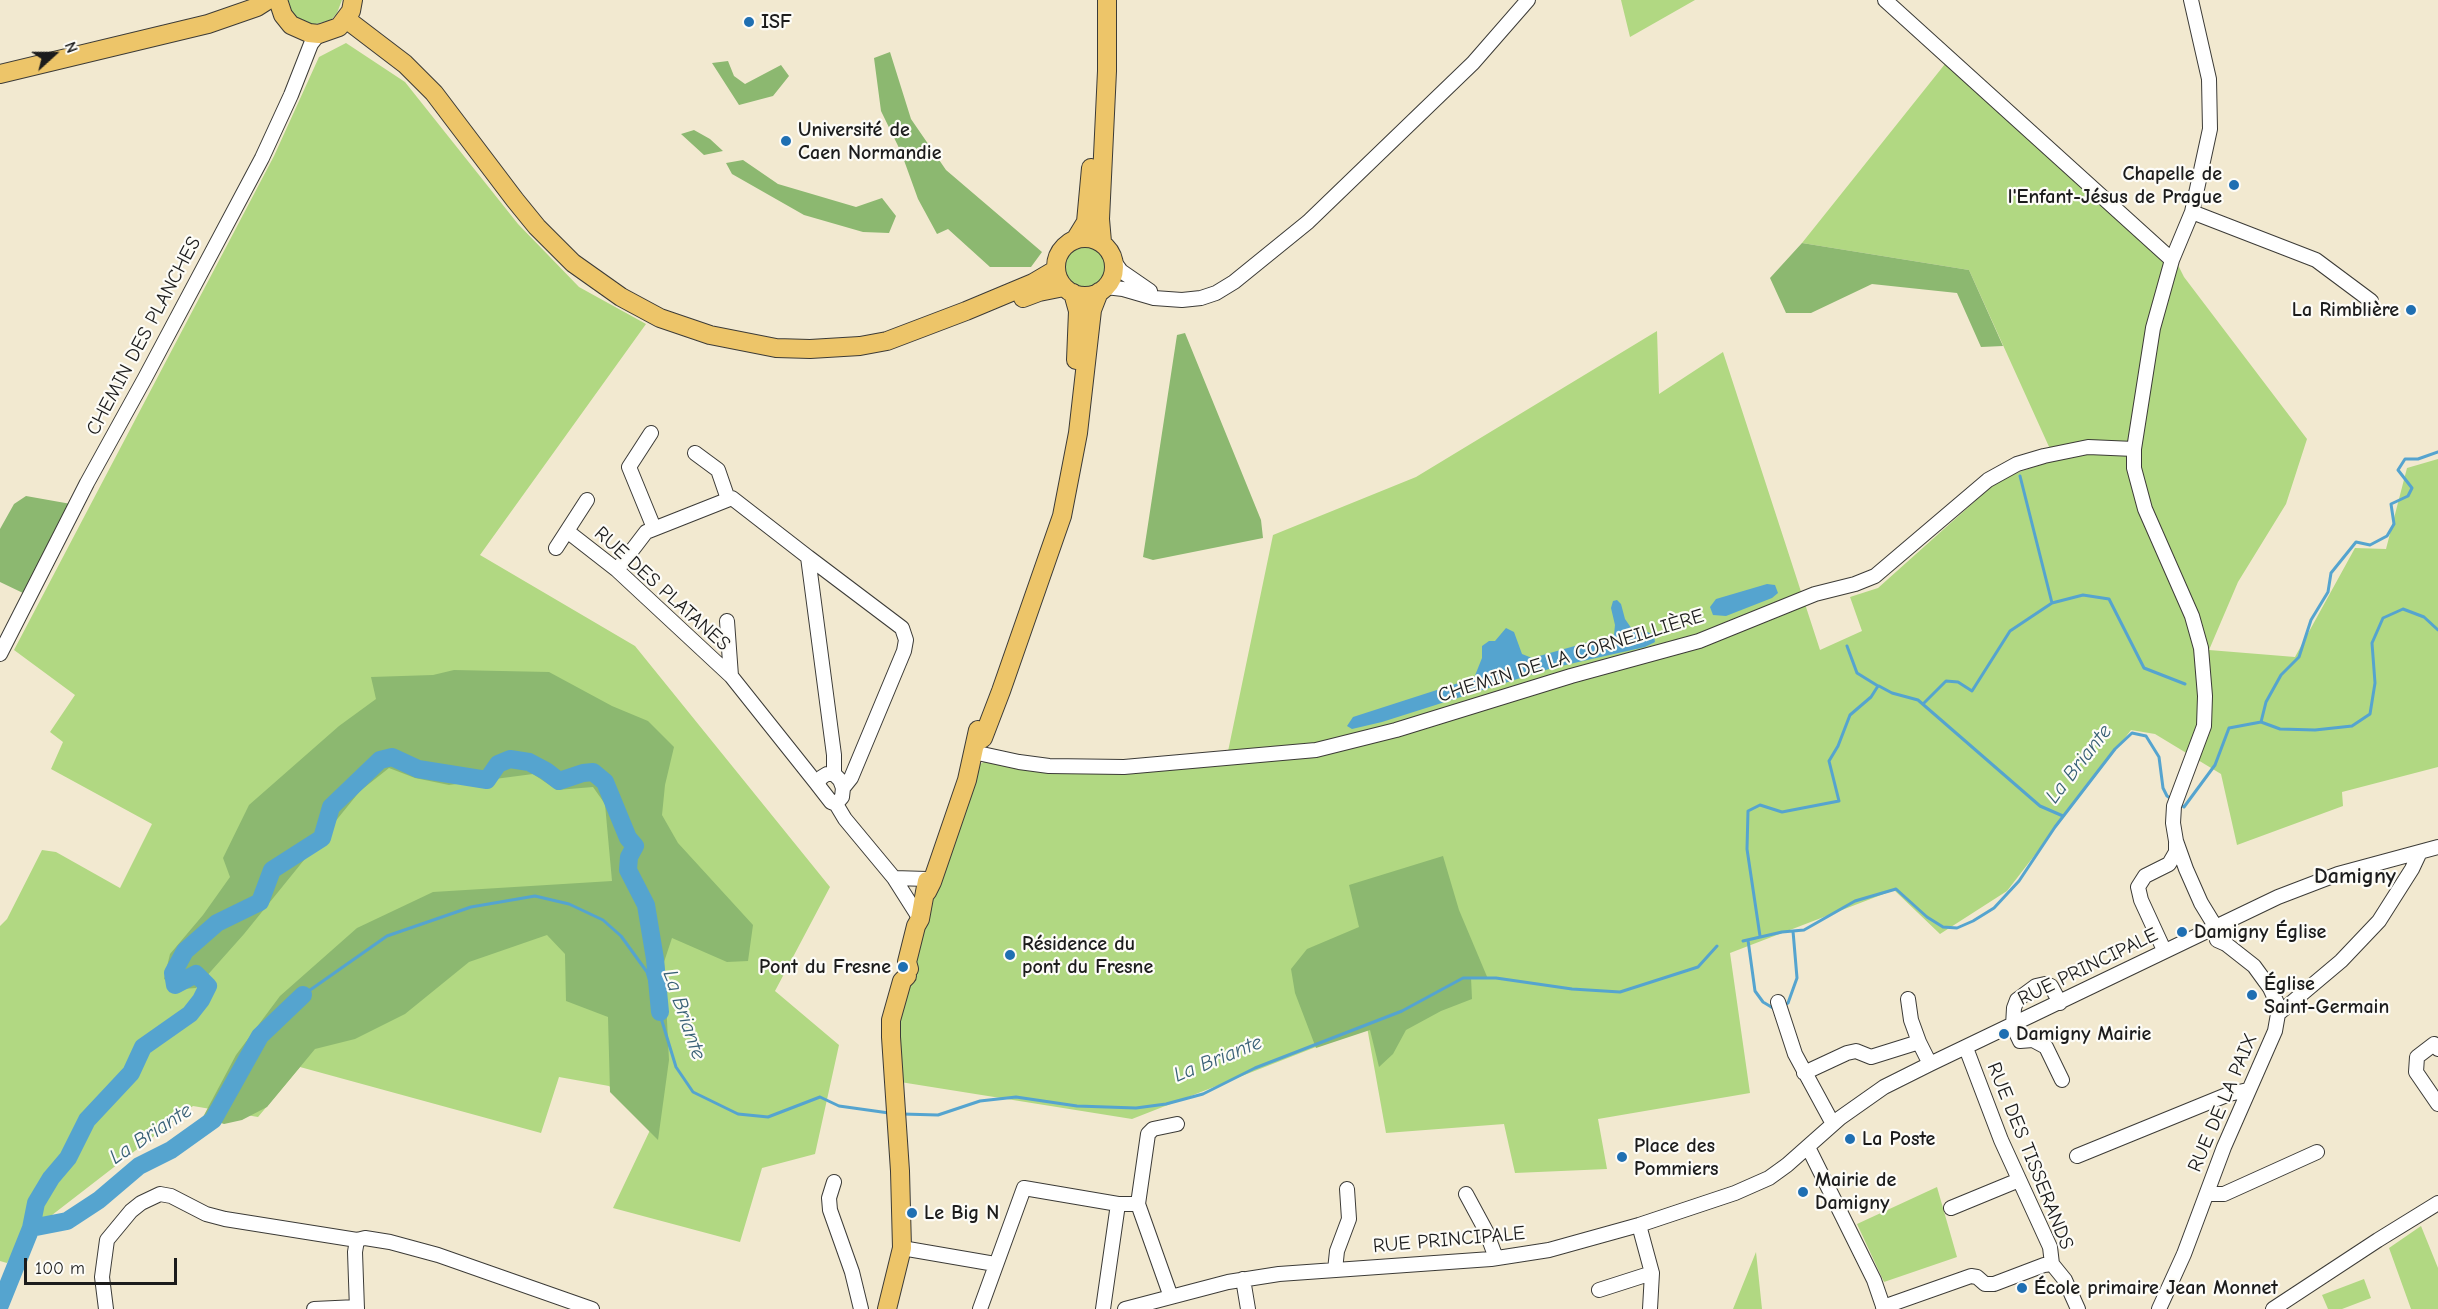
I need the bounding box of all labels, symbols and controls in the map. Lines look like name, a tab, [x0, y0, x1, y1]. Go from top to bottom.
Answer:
place label: ISF	[761, 10, 792, 34]
marker: ISF	[742, 15, 756, 29]
north arrow	[24, 24, 84, 84]
text: N	[61, 39, 81, 56]
place label: Université de Caen Normandie	[798, 118, 941, 165]
marker: Université de Caen Normandie	[779, 134, 793, 148]
place label: Chapelle de l'Enfant-Jésus de Prague	[2008, 162, 2222, 209]
marker: Chapelle de l'Enfant-Jésus de Prague	[2227, 178, 2241, 192]
street label: CHEMIN DES PLANCHES	[81, 233, 207, 439]
place label: La Rimblière	[2292, 298, 2399, 322]
marker: La Rimblière	[2404, 303, 2418, 317]
street label: RUE DES PLATANES	[589, 522, 735, 656]
street label: CHEMIN DE LA CORNEILLIÈRE	[1435, 604, 1707, 708]
water label: La Briante	[2040, 719, 2118, 809]
district label: Damigny	[2314, 864, 2396, 890]
place label: Damigny Église	[2194, 920, 2326, 944]
street label: RUE PRINCIPALE	[2014, 923, 2162, 1011]
marker: Damigny Église	[2175, 925, 2189, 939]
place label: Résidence du pont du Fresne	[1022, 932, 1153, 979]
marker: Résidence du pont du Fresne	[1003, 948, 1017, 962]
place label: Pont du Fresne	[759, 955, 891, 979]
marker: Pont du Fresne	[896, 960, 910, 974]
water label: La Briante	[657, 967, 711, 1063]
place label: Église Saint-Germain	[2264, 972, 2389, 1019]
marker: Église Saint-Germain	[2245, 988, 2259, 1002]
place label: Damigny Mairie	[2016, 1022, 2151, 1046]
marker: Damigny Mairie	[1997, 1027, 2011, 1041]
water label: La Briante	[1170, 1030, 1266, 1088]
street label: RUE DE LA PAIX	[2183, 1030, 2263, 1176]
street label: RUE DES TISSERANDS	[1981, 1059, 2079, 1253]
water label: La Briante	[105, 1098, 197, 1170]
place label: La Poste	[1862, 1127, 1935, 1151]
marker: La Poste	[1843, 1132, 1857, 1146]
place label: Place des Pommiers	[1634, 1134, 1718, 1181]
marker: Place des Pommiers	[1615, 1150, 1629, 1164]
place label: Mairie de Damigny	[1815, 1168, 1896, 1215]
marker: Mairie de Damigny	[1796, 1185, 1810, 1199]
place label: Le Big N	[924, 1201, 999, 1225]
marker: Le Big N	[905, 1206, 919, 1220]
street label: RUE PRINCIPALE	[1372, 1221, 1526, 1259]
scale bar	[27, 1246, 180, 1284]
text: 100 m	[35, 1258, 85, 1279]
place label: École primaire Jean Monnet	[2034, 1276, 2278, 1300]
marker: École primaire Jean Monnet	[2015, 1281, 2029, 1295]

